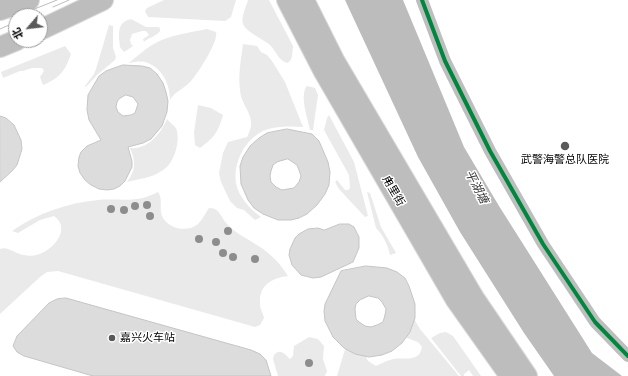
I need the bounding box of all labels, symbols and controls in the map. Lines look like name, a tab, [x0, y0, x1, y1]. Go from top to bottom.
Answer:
north arrow	[8, 8, 48, 48]
text: 北	[10, 25, 26, 41]
marker: 武警海警总队医院	[559, 140, 571, 152]
place label: 武警海警总队医院	[521, 153, 609, 167]
water label: 平湖塘	[461, 168, 491, 206]
street label: 甪里街	[379, 173, 407, 209]
place label: 嘉兴火车站	[120, 331, 175, 345]
marker: 嘉兴火车站	[107, 333, 117, 343]

